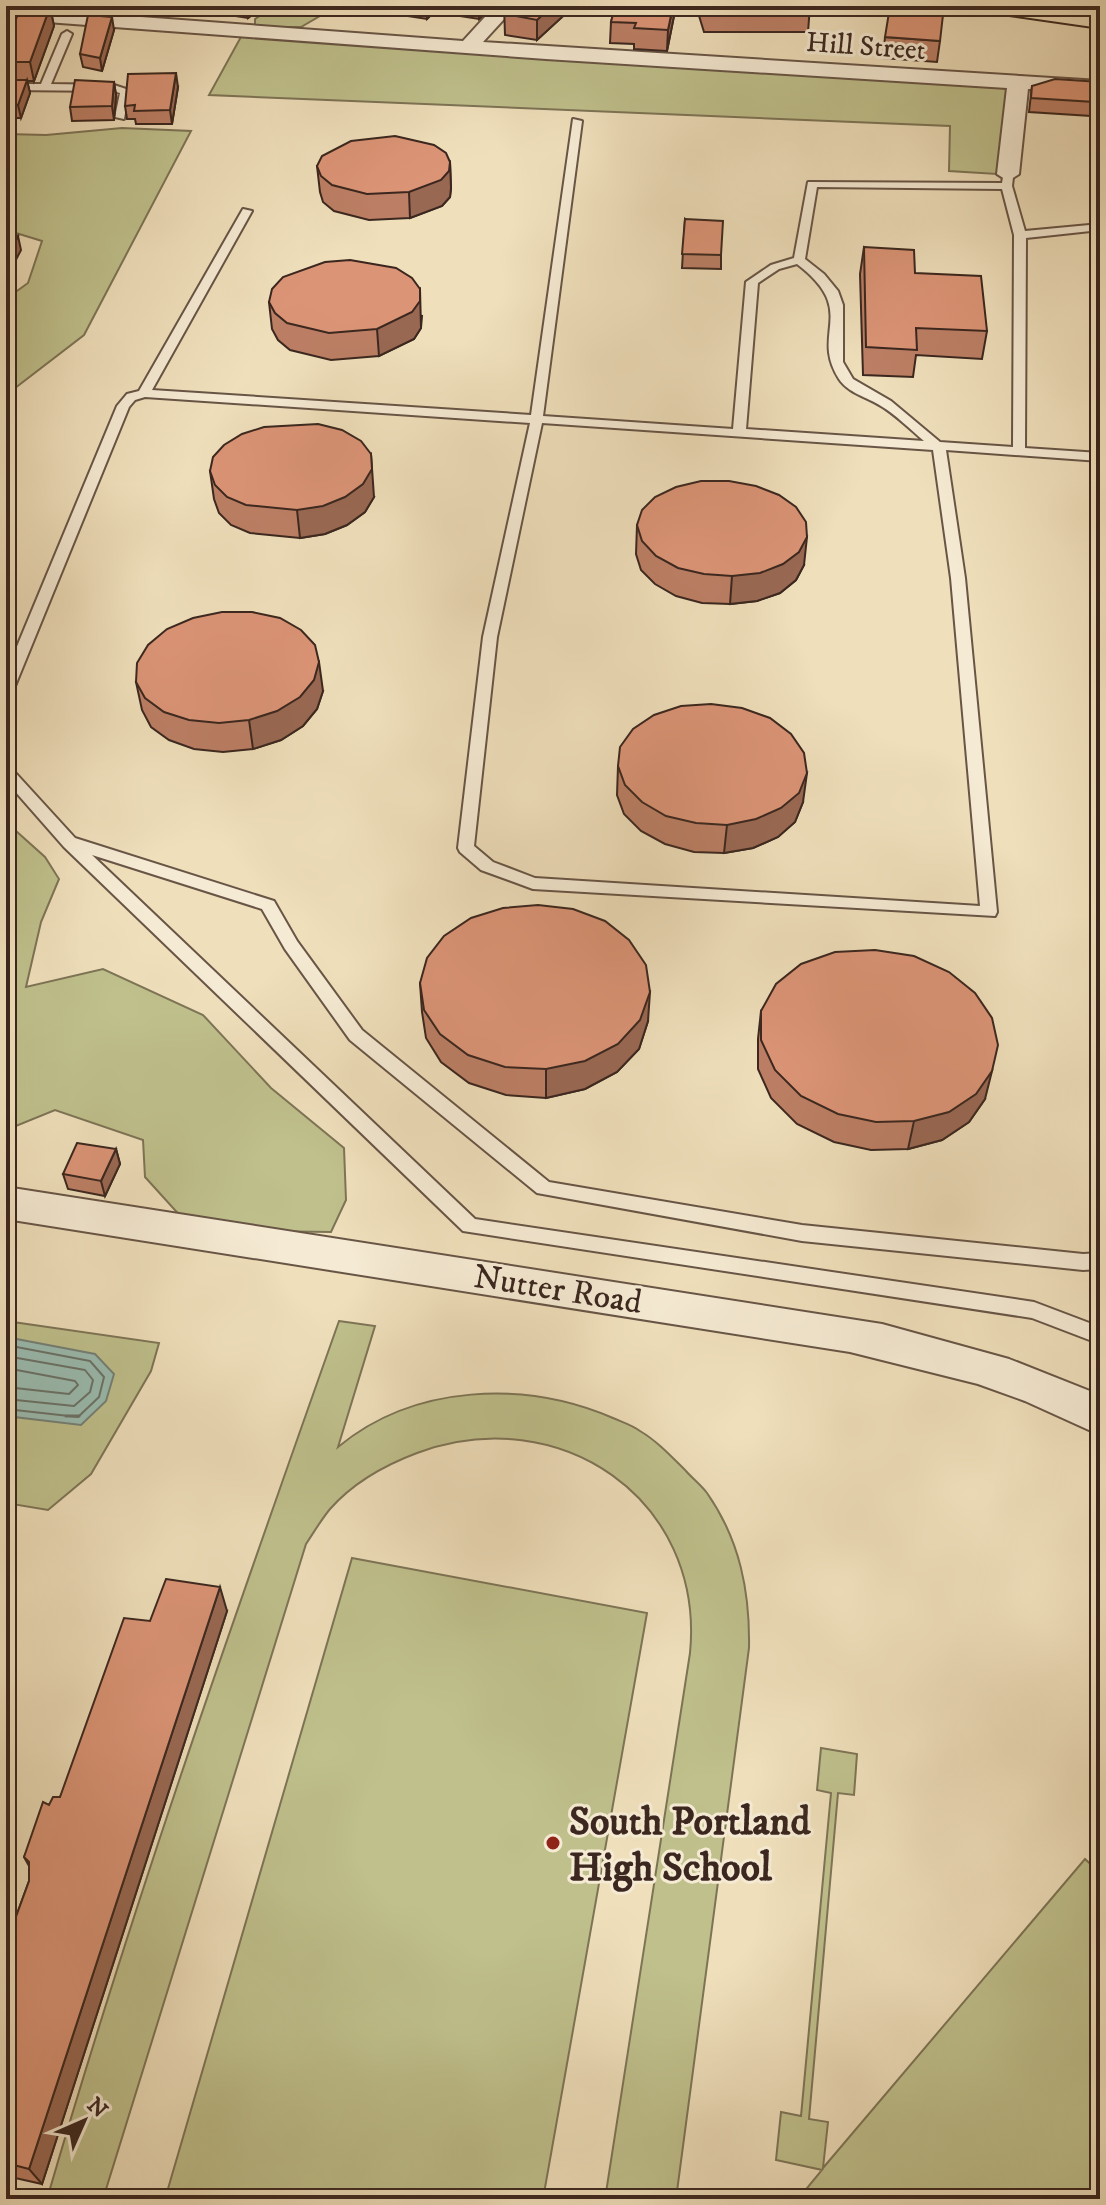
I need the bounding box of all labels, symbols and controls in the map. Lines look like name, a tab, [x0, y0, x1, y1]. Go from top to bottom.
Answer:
street label: Hill Street	[805, 25, 927, 68]
street label: Nutter Road	[471, 1256, 645, 1324]
place label: South Portland High School	[569, 1798, 811, 1894]
marker: South Portland High School	[544, 1834, 562, 1852]
north arrow	[44, 2081, 124, 2161]
text: N	[81, 2092, 113, 2124]

